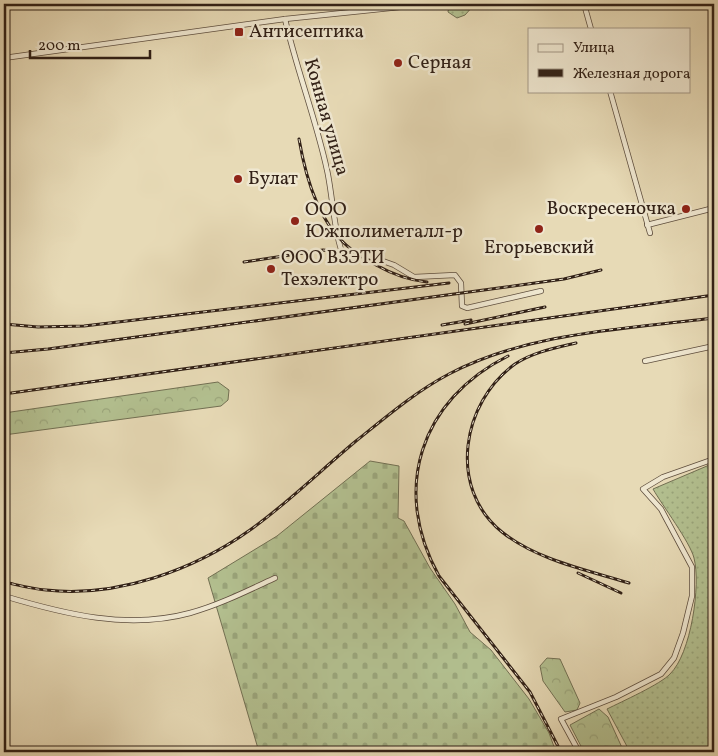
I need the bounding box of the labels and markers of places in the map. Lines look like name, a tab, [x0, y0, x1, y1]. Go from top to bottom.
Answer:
place label: Антисептика	[249, 19, 364, 45]
marker: Антисептика	[233, 26, 245, 38]
place label: Серная	[408, 50, 471, 76]
marker: Серная	[392, 57, 404, 69]
place label: Булат	[248, 166, 298, 192]
marker: Булат	[232, 173, 244, 185]
place label: Воскресеночка	[547, 196, 676, 222]
place label: ООО Южполиметалл-р	[305, 197, 463, 245]
marker: Воскресеночка	[680, 203, 692, 215]
marker: ООО Южполиметалл-р	[289, 215, 301, 227]
marker: Егорьевский	[533, 223, 545, 235]
place label: Егорьевский	[484, 235, 594, 261]
place label: ООО ВЗЭТИ Техэлектро	[281, 245, 385, 293]
marker: ООО ВЗЭТИ Техэлектро	[265, 263, 277, 275]

